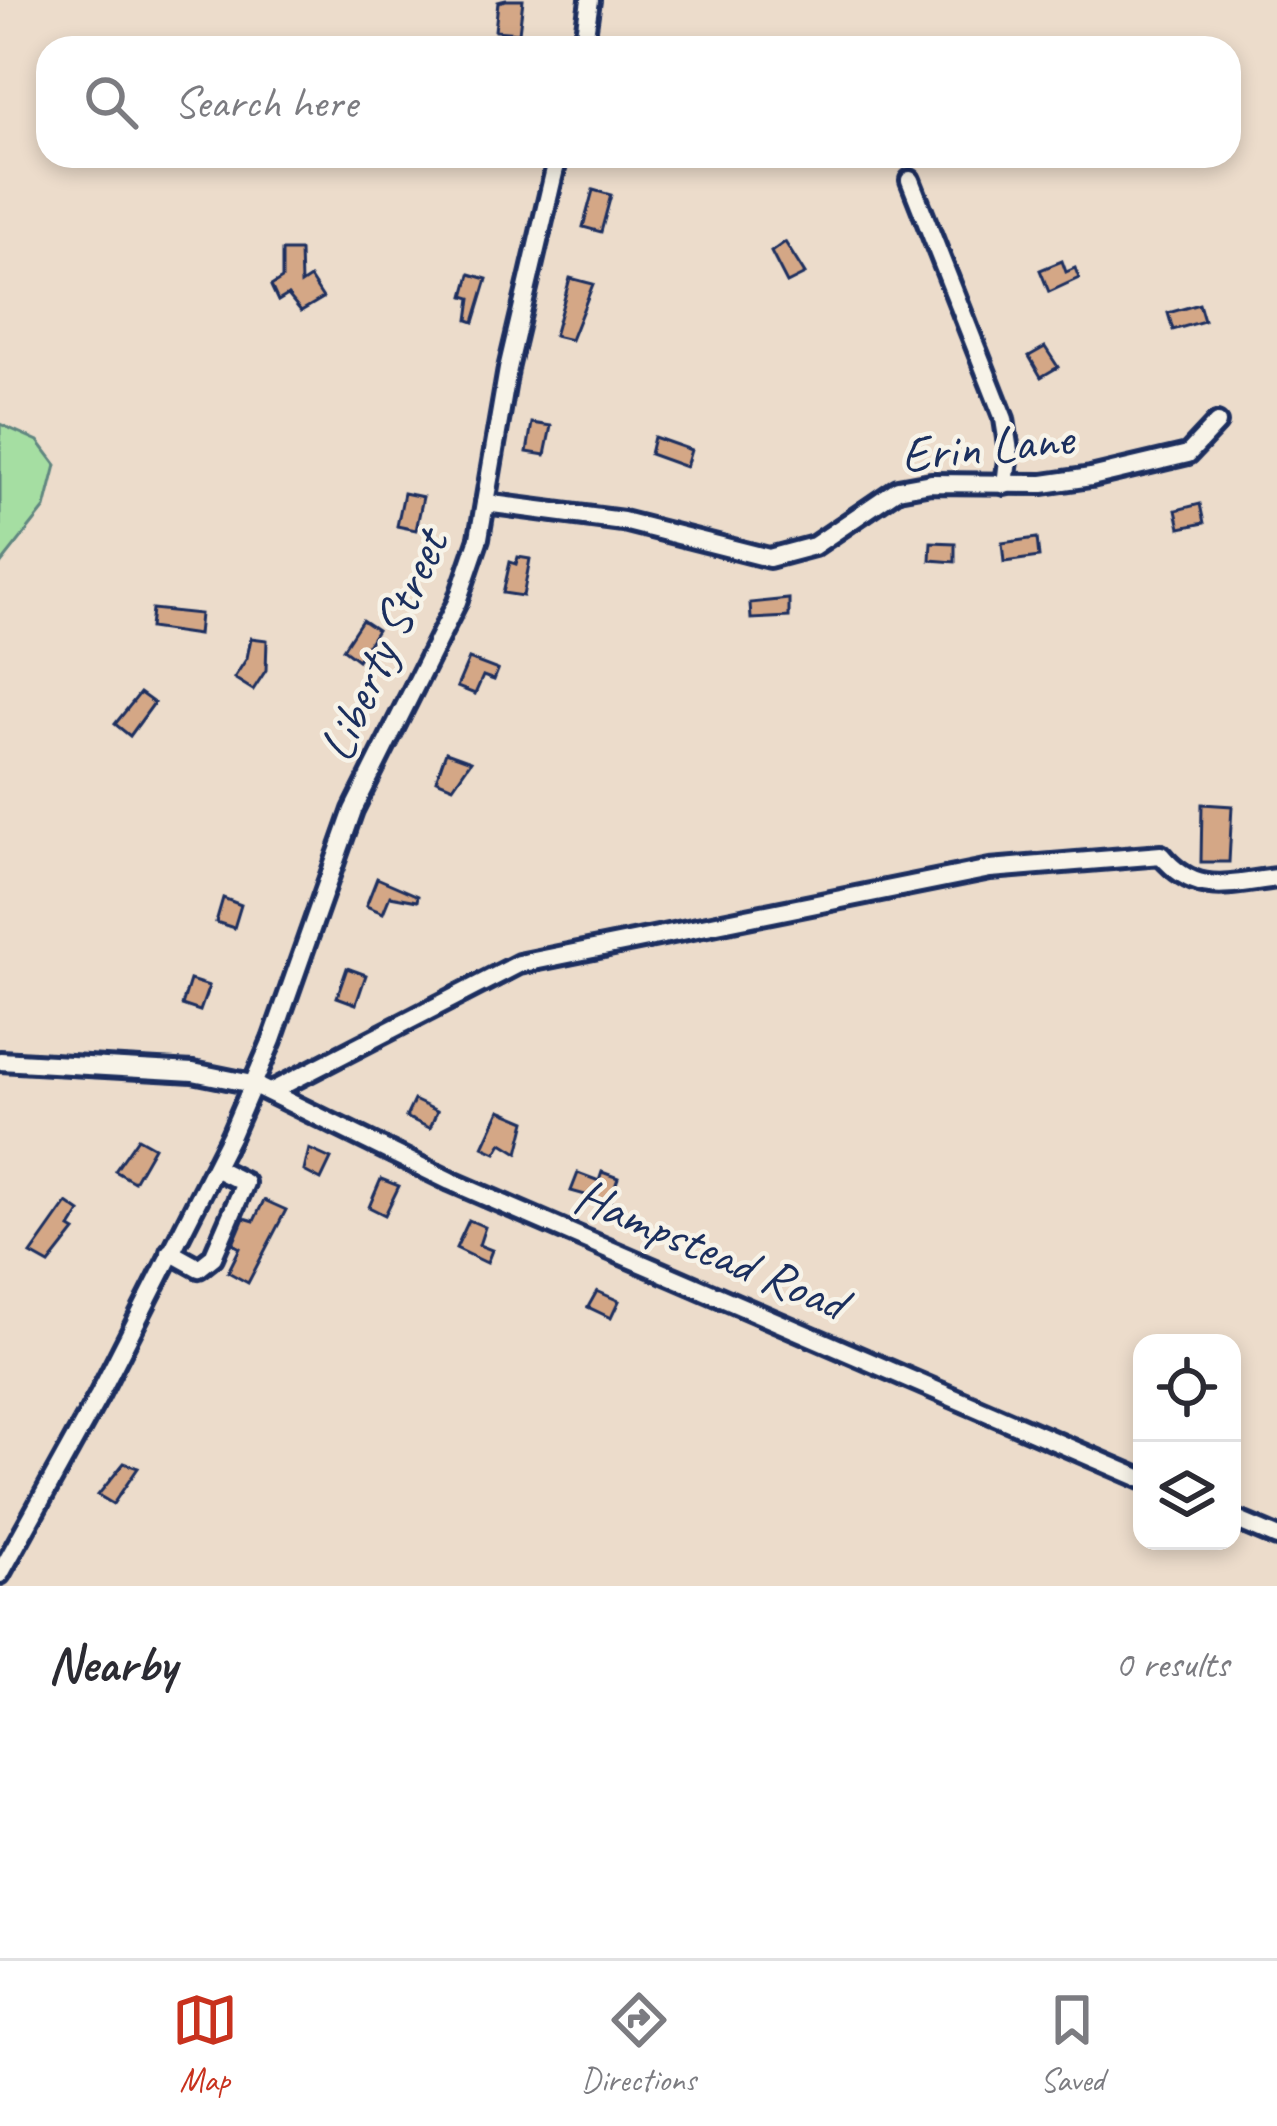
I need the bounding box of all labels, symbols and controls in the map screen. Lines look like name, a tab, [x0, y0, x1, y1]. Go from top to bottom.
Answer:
search box	[36, 36, 1241, 168]
icon: search	[78, 69, 144, 135]
text: Search here	[174, 74, 357, 131]
street label: Erin Lane	[898, 405, 1079, 487]
street label: Liberty Street	[304, 516, 464, 771]
street label: Hampstead Road	[565, 1163, 862, 1337]
map controls	[1133, 1334, 1241, 1550]
button: locate	[1133, 1334, 1241, 1442]
button: layers	[1133, 1442, 1241, 1550]
text: Nearby	[48, 1632, 176, 1696]
text: 0 results	[1115, 1640, 1229, 1689]
tab: Map	[172, 1987, 238, 2101]
tab: Directions	[581, 1987, 696, 2101]
tab: Saved	[1039, 1987, 1105, 2101]

